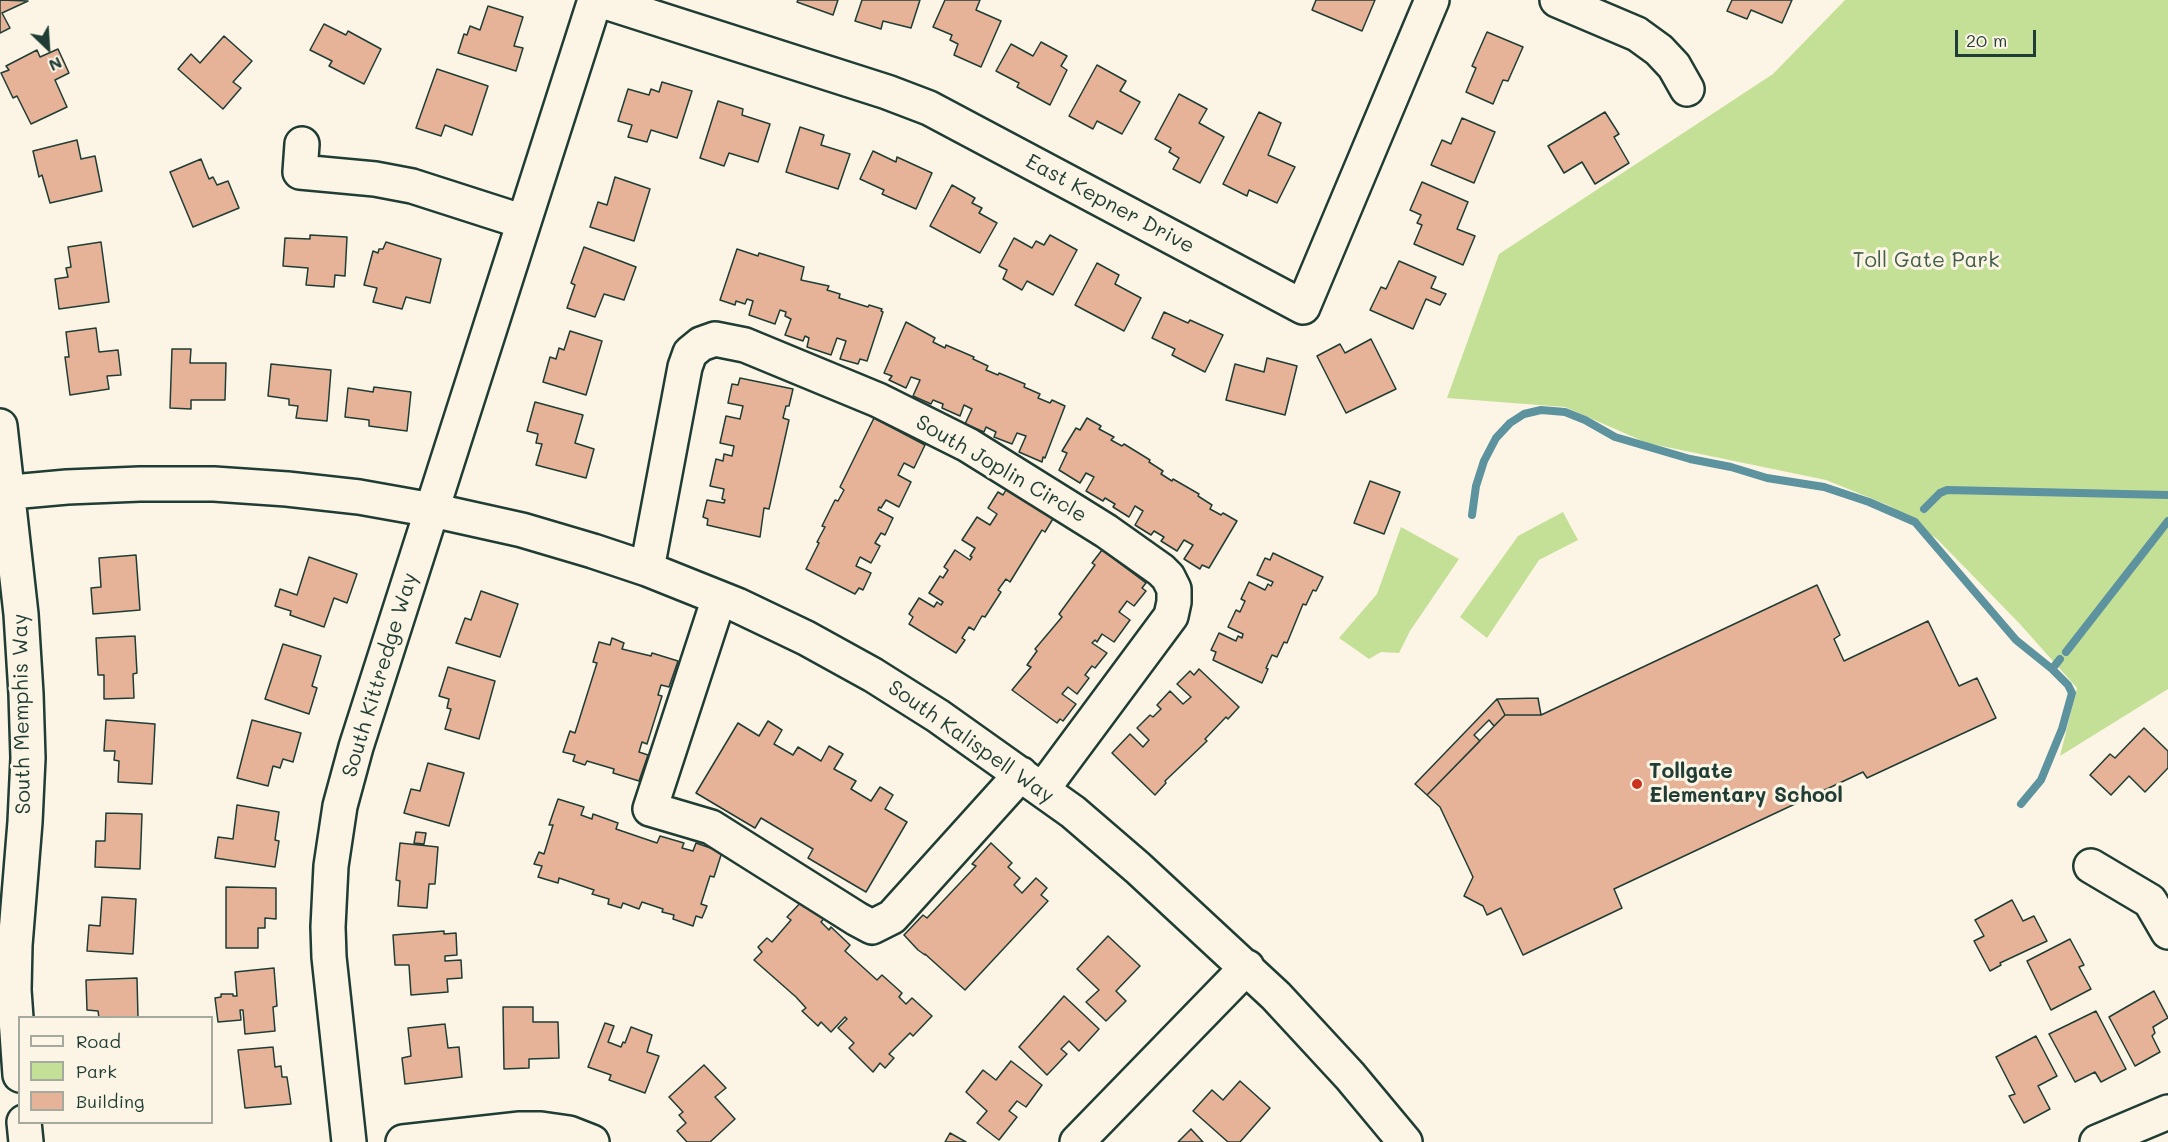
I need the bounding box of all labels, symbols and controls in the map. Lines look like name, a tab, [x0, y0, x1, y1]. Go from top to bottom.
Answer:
north arrow	[18, 18, 78, 78]
scale bar	[1958, 18, 2039, 56]
text: 20 m	[1966, 28, 2007, 52]
text: N	[46, 53, 66, 77]
street label: East Kepner Drive	[1021, 149, 1199, 259]
park label: Toll Gate Park	[1853, 248, 1999, 274]
street label: South Joplin Circle	[911, 410, 1091, 528]
street label: South Kittredge Way	[337, 570, 423, 780]
street label: South Memphis Way	[8, 613, 36, 815]
street label: South Kalispell Way	[883, 675, 1059, 809]
place label: Tollgate Elementary School	[1649, 759, 1843, 809]
marker: Tollgate Elementary School	[1630, 777, 1644, 791]
legend	[18, 1016, 213, 1124]
text: Road	[76, 1029, 121, 1053]
text: Park	[76, 1059, 117, 1083]
text: Building	[76, 1089, 144, 1113]

